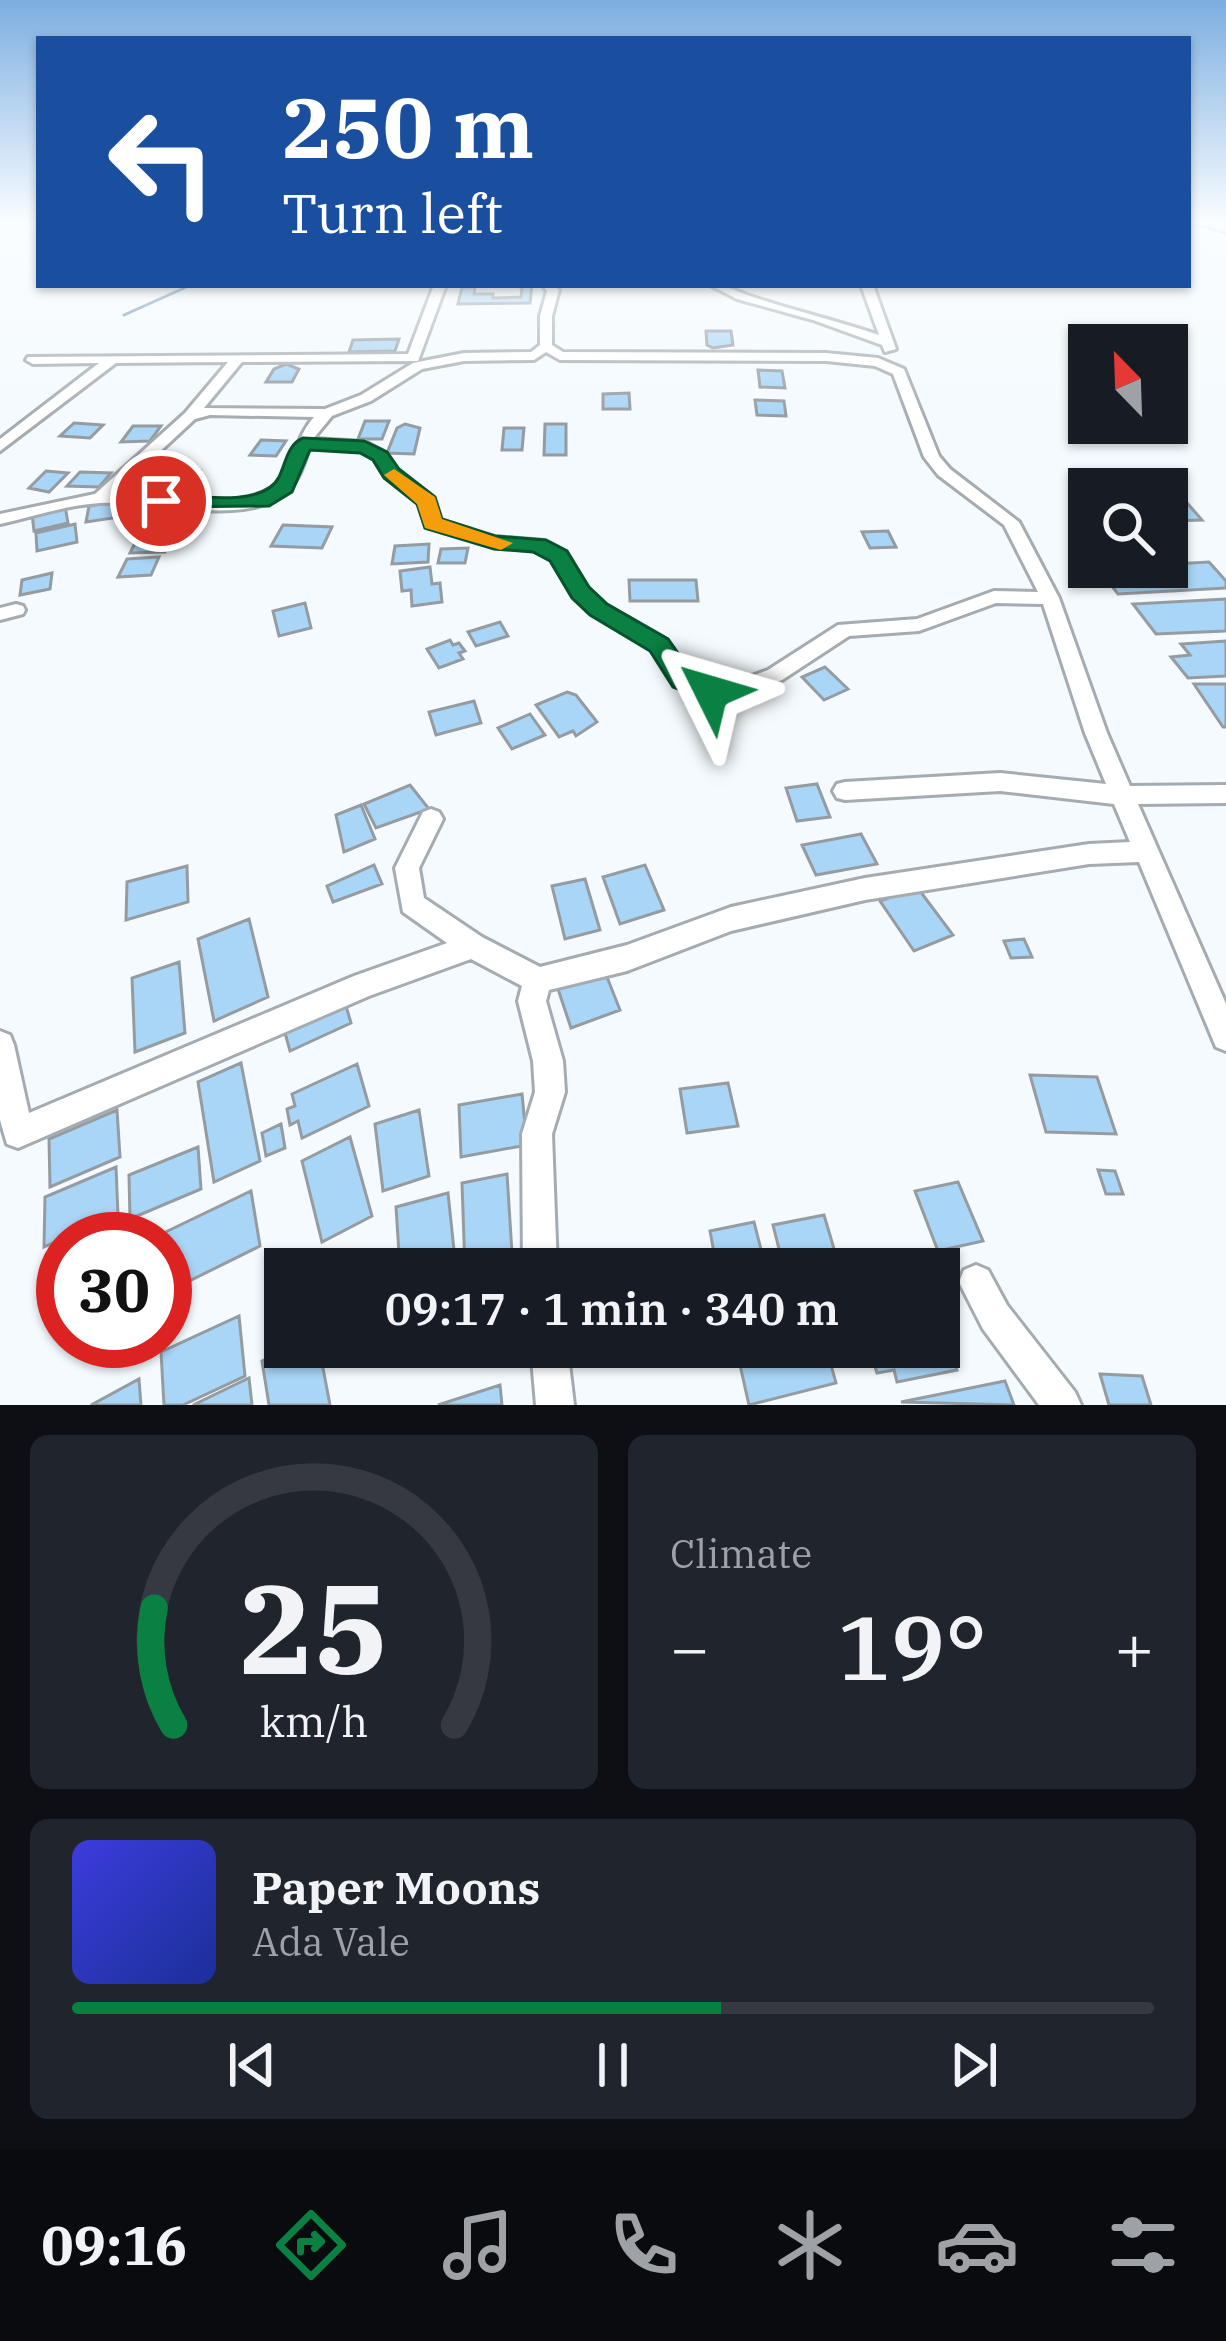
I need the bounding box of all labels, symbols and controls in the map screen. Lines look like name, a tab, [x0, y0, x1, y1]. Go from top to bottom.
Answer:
text: 250 m	[282, 72, 534, 181]
icon: left	[84, 84, 240, 240]
text: Turn left	[282, 178, 503, 248]
north arrow	[1068, 324, 1188, 444]
map controls	[1068, 324, 1188, 588]
pin	[110, 450, 212, 552]
icon: arrive	[128, 468, 194, 534]
button: search	[1068, 468, 1188, 588]
position arrow	[648, 629, 774, 755]
speed limit sign: 30	[36, 1212, 192, 1368]
text: 09:17 · 1 min · 340 m	[385, 1279, 839, 1337]
text: Climate	[670, 1528, 812, 1579]
text: 25	[239, 1546, 389, 1708]
text: 19°	[837, 1588, 987, 1705]
text: −	[670, 1604, 710, 1690]
text: +	[1114, 1604, 1154, 1690]
text: km/h	[260, 1693, 368, 1749]
text: Paper Moons	[252, 1858, 540, 1916]
text: Ada Vale	[252, 1916, 410, 1967]
icon: previous	[219, 2032, 285, 2098]
icon: pause	[580, 2032, 646, 2098]
icon: next	[941, 2032, 1007, 2098]
icon: directions	[269, 2203, 353, 2287]
icon: music	[436, 2203, 520, 2287]
icon: phone	[602, 2203, 686, 2287]
icon: climate	[768, 2203, 852, 2287]
icon: car	[935, 2203, 1019, 2287]
icon: filters	[1101, 2203, 1185, 2287]
text: 09:16	[41, 2210, 187, 2280]

